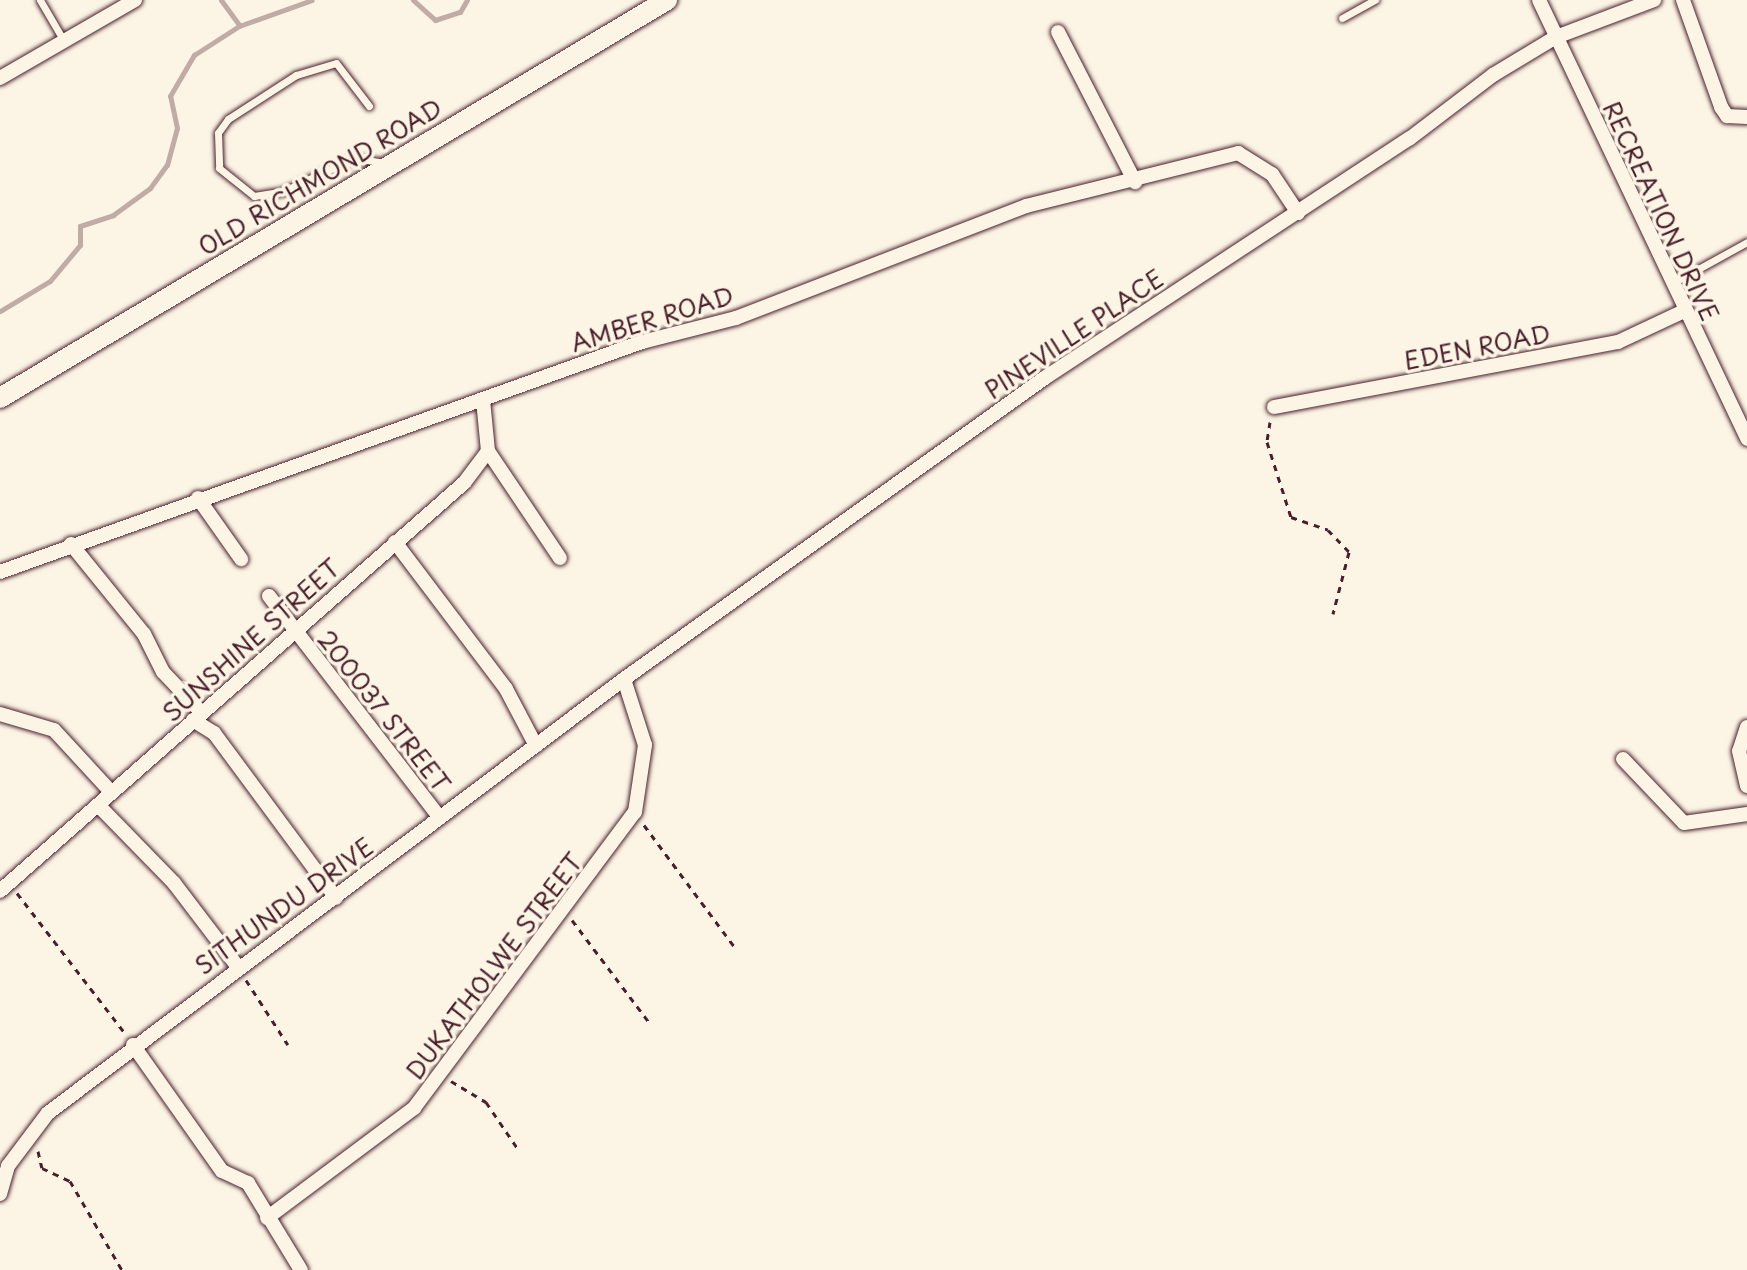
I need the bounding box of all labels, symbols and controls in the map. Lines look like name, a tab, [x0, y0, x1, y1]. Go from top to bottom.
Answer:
street label: OLD RICHMOND ROAD	[192, 92, 448, 262]
street label: RECREATION DRIVE	[1597, 96, 1725, 326]
street label: PINEVILLE PLACE	[980, 264, 1168, 404]
street label: AMBER ROAD	[566, 280, 738, 358]
street label: EDEN ROAD	[1401, 319, 1553, 375]
street label: SUNSHINE STREET	[156, 552, 346, 728]
street label: 200037 STREET	[311, 624, 457, 798]
street label: SITHUNDU DRIVE	[189, 832, 379, 980]
street label: DUKATHOLWE STREET	[399, 847, 589, 1085]

